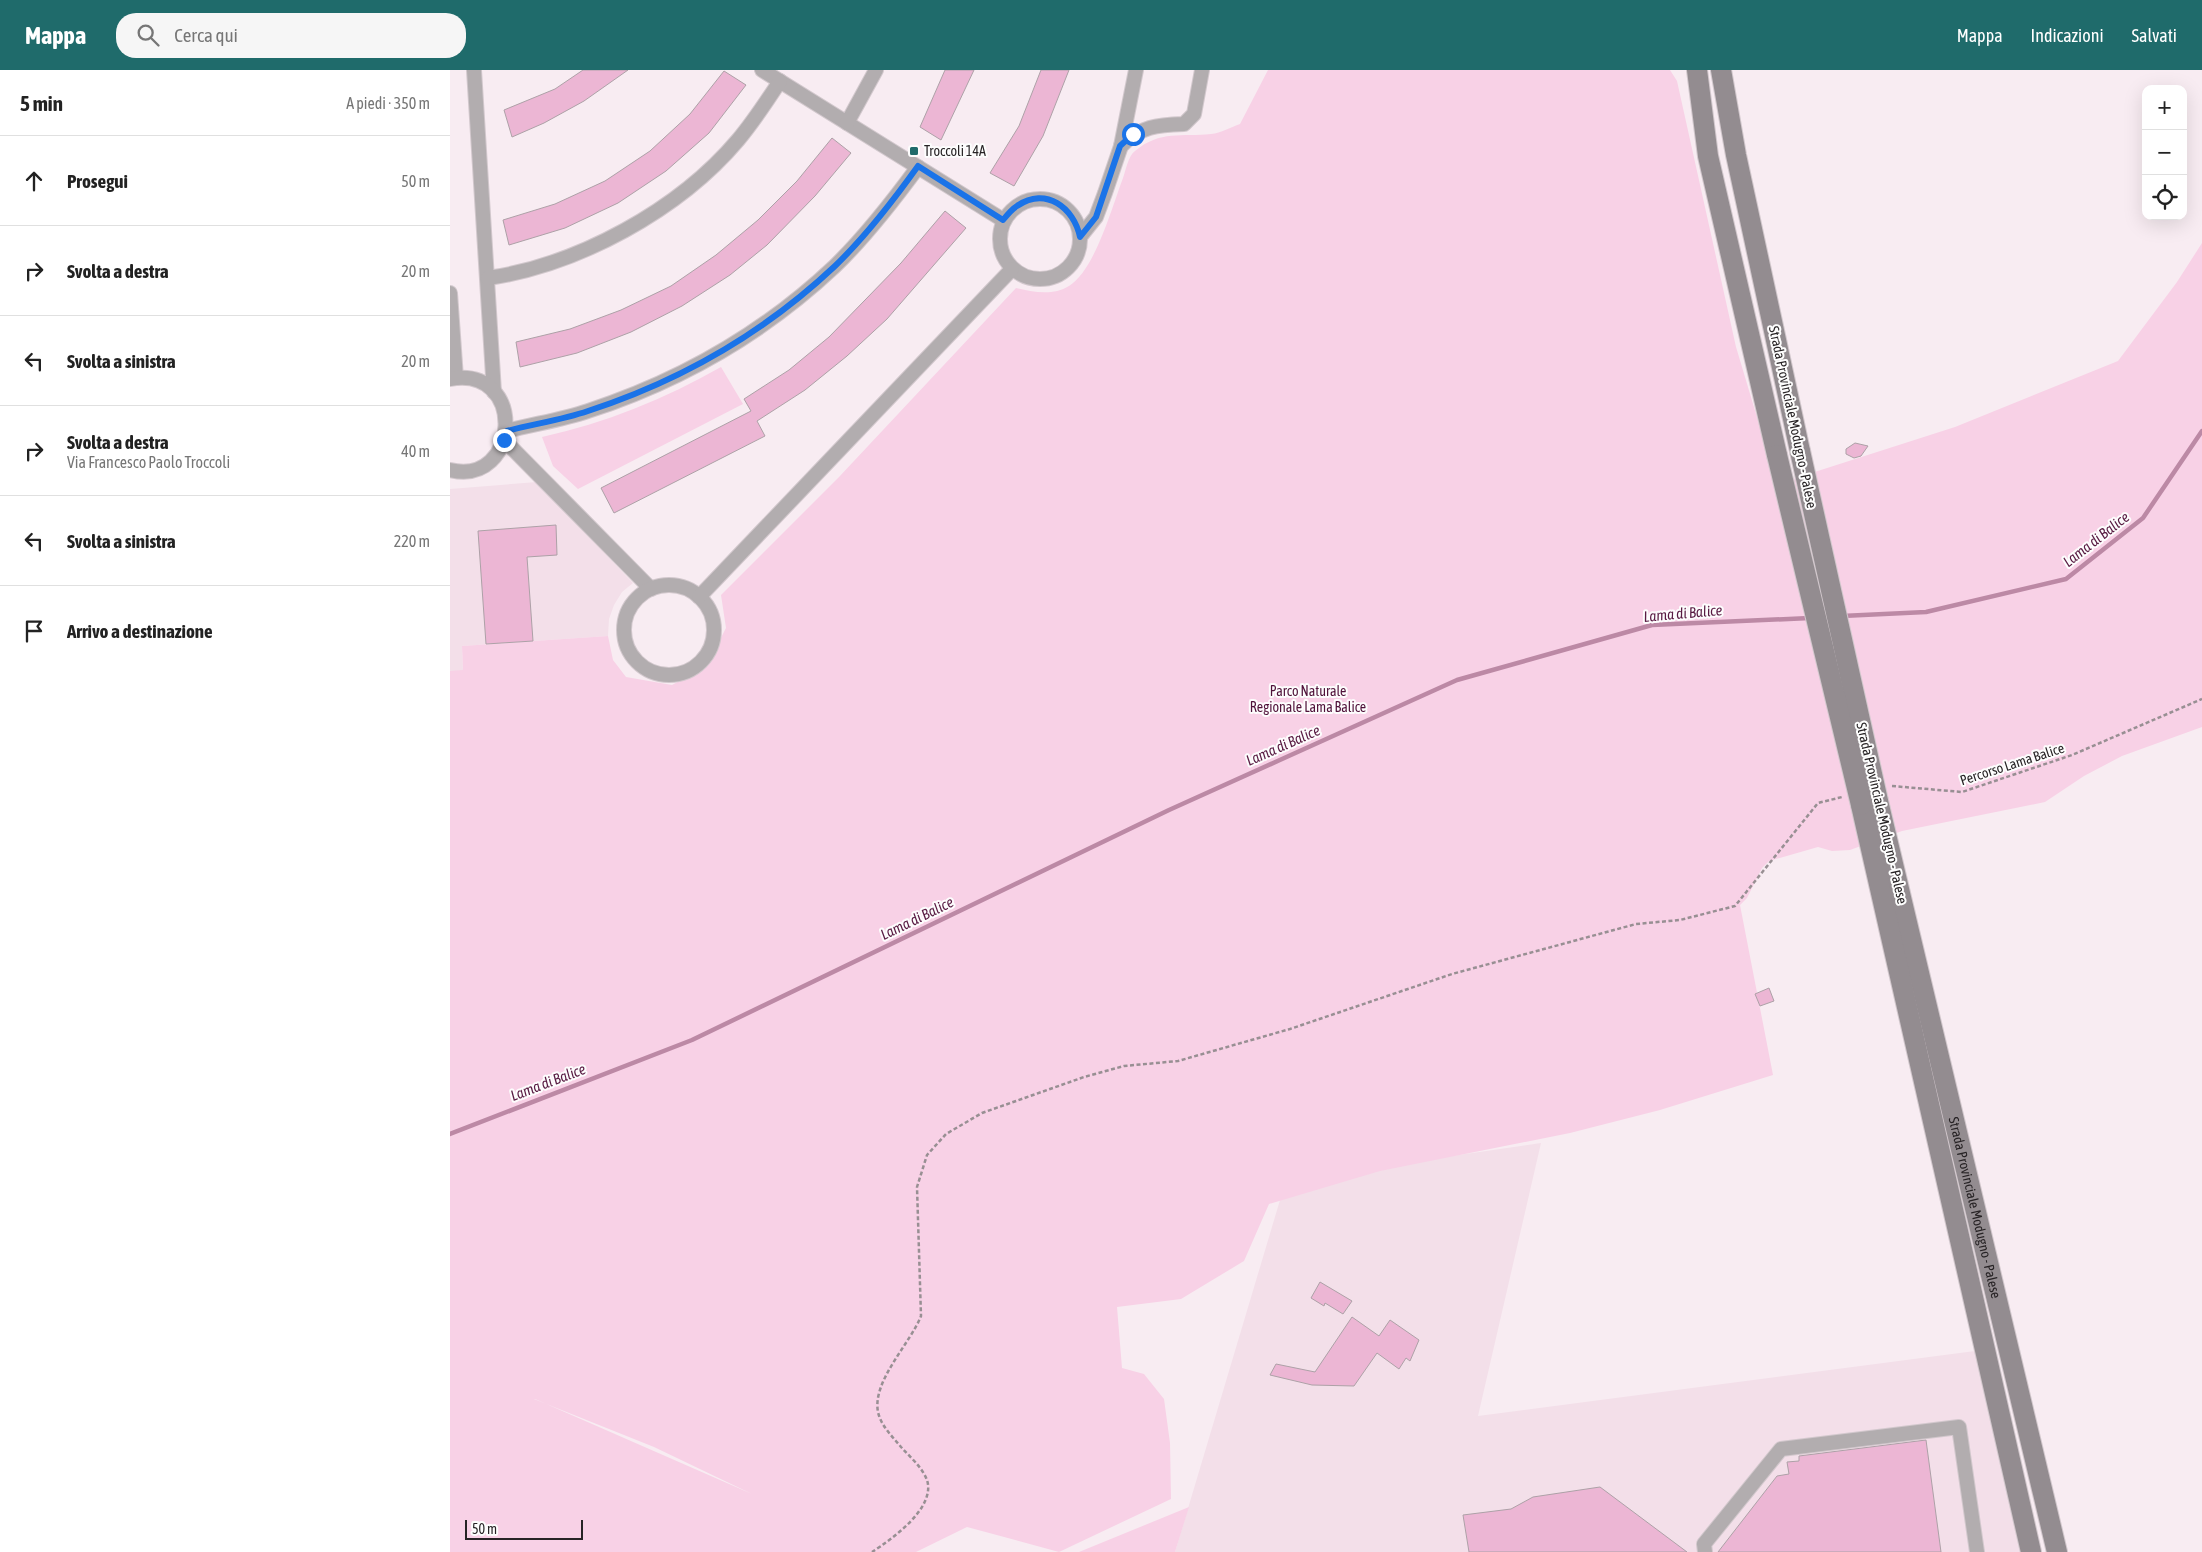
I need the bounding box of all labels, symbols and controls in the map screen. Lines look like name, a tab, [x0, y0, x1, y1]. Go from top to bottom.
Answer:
search box	[116, 13, 466, 58]
icon: search	[134, 21, 162, 49]
text: Mappa	[25, 22, 86, 49]
text: Cerca qui	[174, 24, 238, 46]
text: Mappa	[1957, 25, 2003, 46]
text: Indicazioni	[2031, 25, 2104, 46]
text: Salvati	[2132, 25, 2177, 46]
map controls	[2142, 85, 2187, 220]
button: +	[2142, 85, 2187, 130]
text: 5 min	[20, 91, 63, 115]
text: A piedi · 350 m	[346, 94, 430, 112]
route start	[1122, 123, 1145, 146]
button: −	[2142, 130, 2187, 175]
place label: Troccoli 14A	[924, 143, 986, 159]
marker: Troccoli 14A	[908, 145, 920, 157]
icon: ahead	[20, 167, 48, 195]
text: Prosegui	[67, 170, 128, 192]
text: 50 m	[401, 172, 430, 190]
button: locate	[2142, 175, 2187, 220]
icon: right	[20, 257, 48, 285]
text: Svolta a destra	[67, 260, 169, 282]
text: 20 m	[401, 262, 430, 280]
street label: Strada Provinciale Modugno - Palese	[1766, 325, 1820, 509]
icon: left	[20, 347, 48, 375]
text: Svolta a sinistra	[67, 350, 176, 372]
text: 20 m	[401, 352, 430, 370]
route end	[493, 429, 516, 452]
text: Svolta a destra	[67, 431, 169, 453]
icon: right	[20, 437, 48, 465]
text: 40 m	[401, 442, 430, 460]
text: Via Francesco Paolo Troccoli	[67, 453, 230, 471]
water label: Lama di Balice	[2060, 508, 2133, 570]
icon: left	[20, 527, 48, 555]
text: Svolta a sinistra	[67, 530, 176, 552]
text: 220 m	[394, 532, 430, 550]
water label: Lama di Balice	[1643, 601, 1723, 625]
icon: arrive	[20, 617, 48, 645]
text: Arrivo a destinazione	[67, 620, 213, 642]
park label: Parco Naturale Regionale Lama Balice	[1250, 683, 1366, 715]
water label: Lama di Balice	[1243, 721, 1323, 769]
street label: Strada Provinciale Modugno - Palese	[1853, 721, 1911, 905]
street label: Percorso Lama Balice	[1958, 740, 2066, 788]
water label: Lama di Balice	[878, 893, 956, 943]
water label: Lama di Balice	[508, 1060, 588, 1104]
street label: Strada Provinciale Modugno - Palese	[1946, 1115, 2004, 1300]
scale bar	[465, 1517, 582, 1540]
text: 50 m	[472, 1521, 497, 1537]

